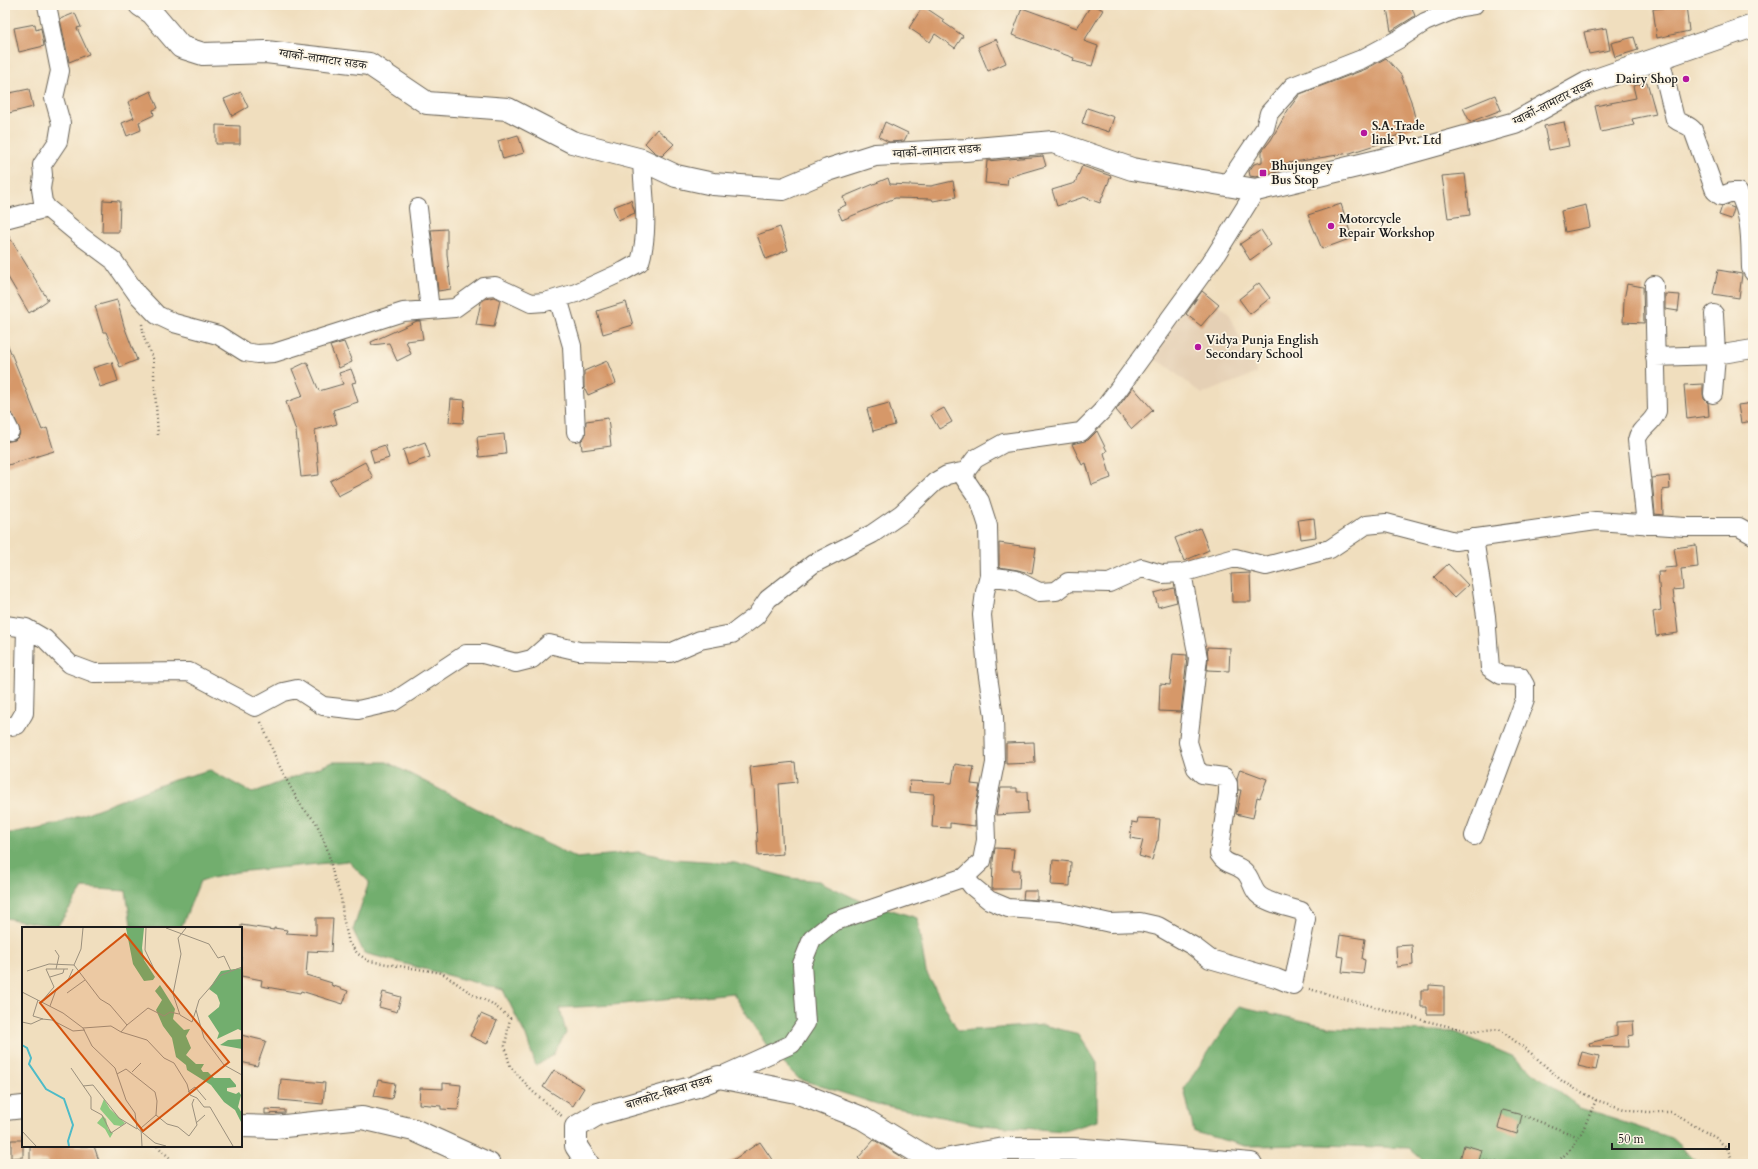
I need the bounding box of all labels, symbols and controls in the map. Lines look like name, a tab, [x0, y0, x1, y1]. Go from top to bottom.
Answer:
street label: ग्वार्को-लामाटार सडक	[277, 45, 369, 73]
place label: Dairy Shop	[1616, 71, 1678, 87]
street label: ग्वार्को-लामाटार सडक	[1509, 74, 1597, 130]
marker: Dairy Shop	[1681, 74, 1691, 84]
place label: S.A.Trade link Pvt. Ltd	[1372, 118, 1442, 148]
marker: S.A.Trade link Pvt. Ltd	[1359, 128, 1369, 138]
street label: ग्वार्को-लामाटार सडक	[891, 140, 983, 162]
place label: Bhujungey Bus Stop	[1271, 158, 1333, 188]
marker: Bhujungey Bus Stop	[1258, 168, 1268, 178]
place label: Motorcycle Repair Workshop	[1339, 211, 1435, 241]
marker: Motorcycle Repair Workshop	[1326, 221, 1336, 231]
place label: Vidya Punja English Secondary School	[1206, 332, 1319, 362]
marker: Vidya Punja English Secondary School	[1193, 342, 1203, 352]
inset map	[22, 927, 242, 1147]
street label: बालकोट-बिरुवा सडक	[623, 1071, 716, 1113]
scale bar	[1612, 1125, 1729, 1151]
text: 50 m	[1618, 1131, 1645, 1147]

